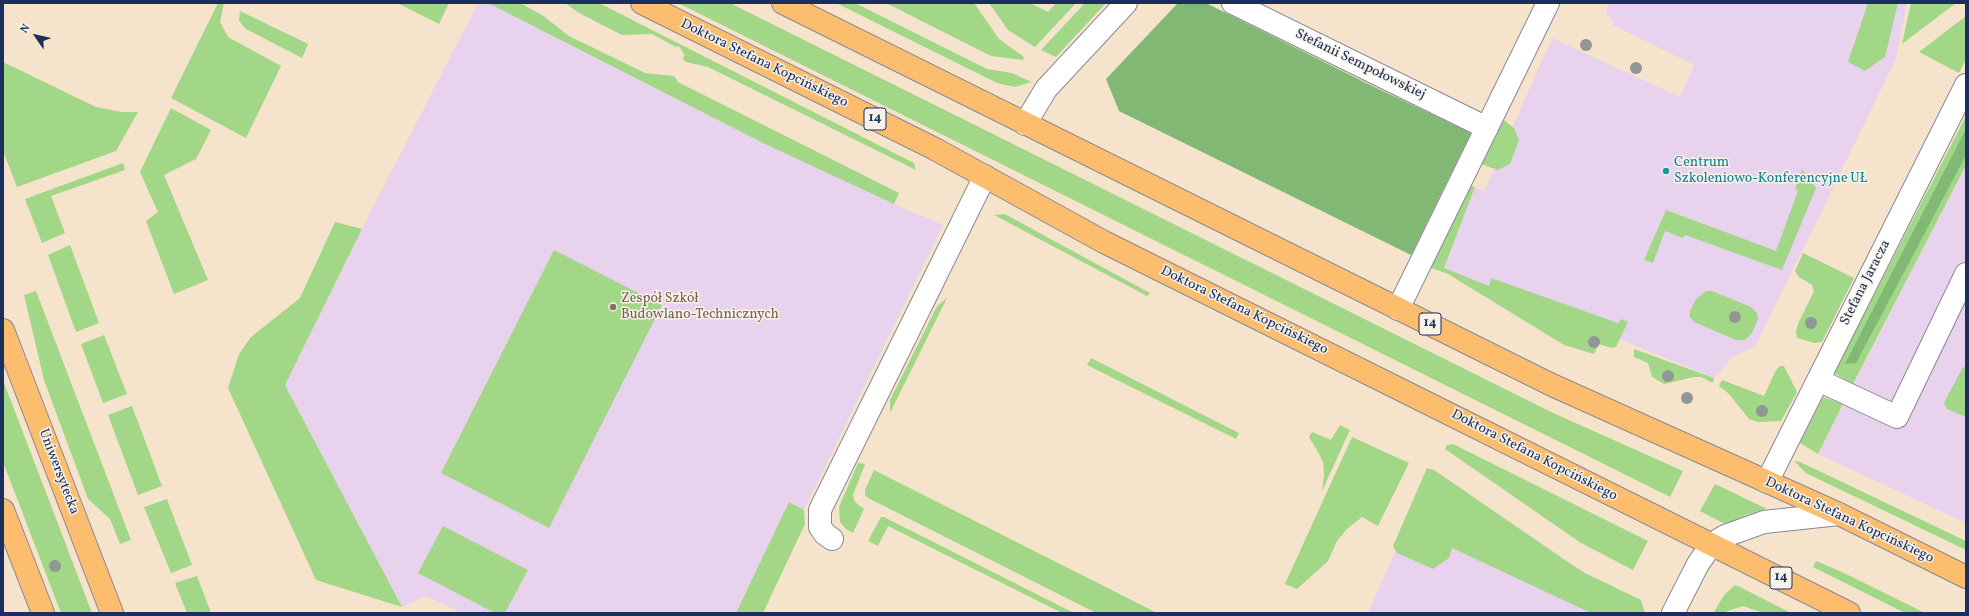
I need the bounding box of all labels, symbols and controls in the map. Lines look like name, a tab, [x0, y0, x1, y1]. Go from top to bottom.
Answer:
north arrow	[16, 16, 56, 56]
street label: Doktora Stefana Kopcińskiego	[677, 16, 851, 112]
text: N	[17, 21, 34, 37]
street label: Stefanii Sempołowskiej	[1292, 26, 1428, 104]
road number: 14	[864, 108, 886, 130]
place label: Centrum Szkoleniowo-Konferencyjne UŁ	[1674, 155, 1868, 188]
marker: Centrum Szkoleniowo-Konferencyjne UŁ	[1661, 166, 1671, 176]
street label: Stefana Jaracza	[1837, 237, 1895, 329]
street label: Doktora Stefana Kopcińskiego	[1157, 263, 1331, 359]
place label: Zespół Szkół Budowlano-Technicznych	[621, 291, 779, 324]
marker: Zespół Szkół Budowlano-Technicznych	[608, 302, 618, 312]
road number: 14	[1419, 313, 1441, 335]
street label: Doktora Stefana Kopcińskiego	[1448, 407, 1620, 505]
street label: Uniwersytecka	[34, 427, 82, 517]
street label: Doktora Stefana Kopcińskiego	[1762, 474, 1936, 568]
road number: 14	[1770, 567, 1792, 589]

